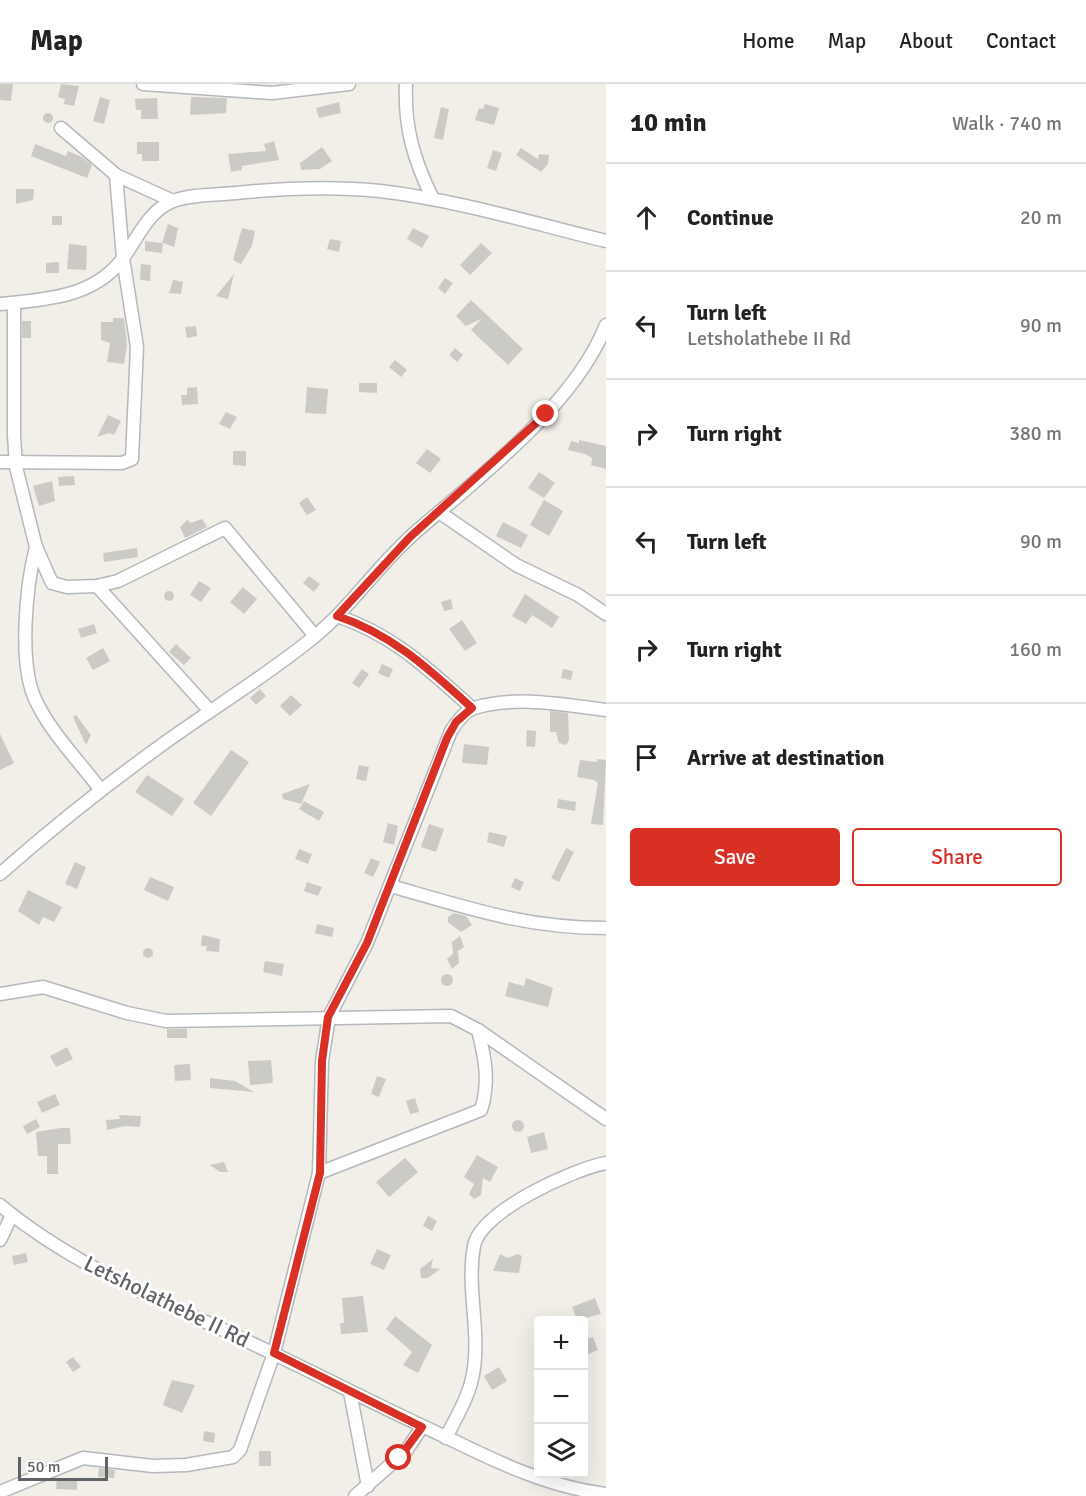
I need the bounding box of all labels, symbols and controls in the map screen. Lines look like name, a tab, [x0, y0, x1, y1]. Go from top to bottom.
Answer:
text: Map	[30, 24, 83, 58]
text: Home	[742, 28, 795, 54]
text: Map	[828, 28, 866, 54]
text: About	[899, 28, 953, 54]
text: Contact	[986, 28, 1056, 54]
text: 10 min	[630, 107, 707, 139]
text: Walk · 740 m	[952, 111, 1062, 136]
icon: ahead	[630, 201, 663, 234]
text: Continue	[687, 204, 774, 231]
text: 20 m	[1020, 205, 1062, 230]
text: Turn left	[687, 299, 767, 326]
icon: left	[630, 309, 663, 342]
text: 90 m	[1020, 313, 1062, 338]
text: Letsholathebe II Rd	[687, 326, 851, 351]
route end	[532, 400, 558, 426]
icon: right	[630, 417, 663, 450]
text: Turn right	[687, 420, 782, 447]
text: 380 m	[1009, 421, 1062, 446]
icon: left	[630, 525, 663, 558]
text: Turn left	[687, 528, 767, 555]
text: 90 m	[1020, 529, 1062, 554]
icon: right	[630, 633, 663, 666]
text: Turn right	[687, 636, 782, 663]
text: 160 m	[1009, 637, 1062, 662]
icon: arrive	[630, 741, 663, 774]
text: Arrive at destination	[687, 744, 884, 771]
button: Save	[630, 828, 840, 886]
button: Share	[852, 828, 1062, 886]
street label: Letsholathebe II Rd	[80, 1250, 254, 1353]
map controls	[534, 1316, 588, 1478]
button: +	[534, 1316, 588, 1370]
button: −	[534, 1370, 588, 1424]
button: layers	[534, 1424, 588, 1478]
route start	[385, 1444, 411, 1470]
scale bar	[18, 1454, 108, 1482]
text: 50 m	[27, 1457, 61, 1477]

